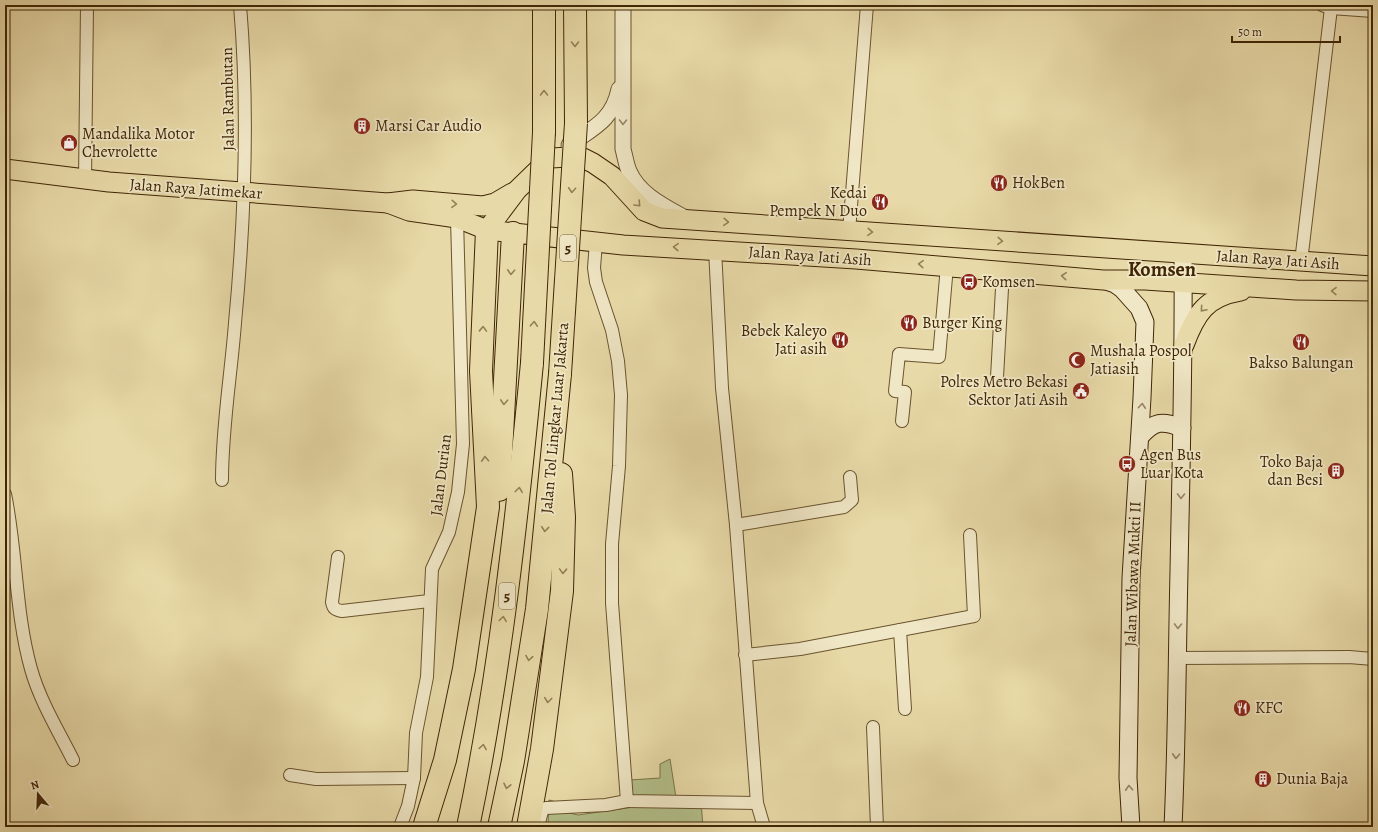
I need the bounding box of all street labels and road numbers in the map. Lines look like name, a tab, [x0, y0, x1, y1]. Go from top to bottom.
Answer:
street label: Jalan Rambutan	[216, 47, 240, 151]
street label: Jalan Raya Jatimekar	[129, 173, 263, 205]
road number: 5	[560, 235, 576, 261]
street label: Jalan Raya Jati Asih	[748, 241, 873, 271]
street label: Jalan Raya Jati Asih	[1216, 245, 1341, 275]
street label: Jalan Tol Lingkar Luar Jakarta	[536, 321, 574, 514]
street label: Jalan Durian	[425, 433, 457, 517]
street label: Jalan Wibawa Mukti II	[1119, 501, 1147, 647]
road number: 5	[499, 583, 515, 609]

